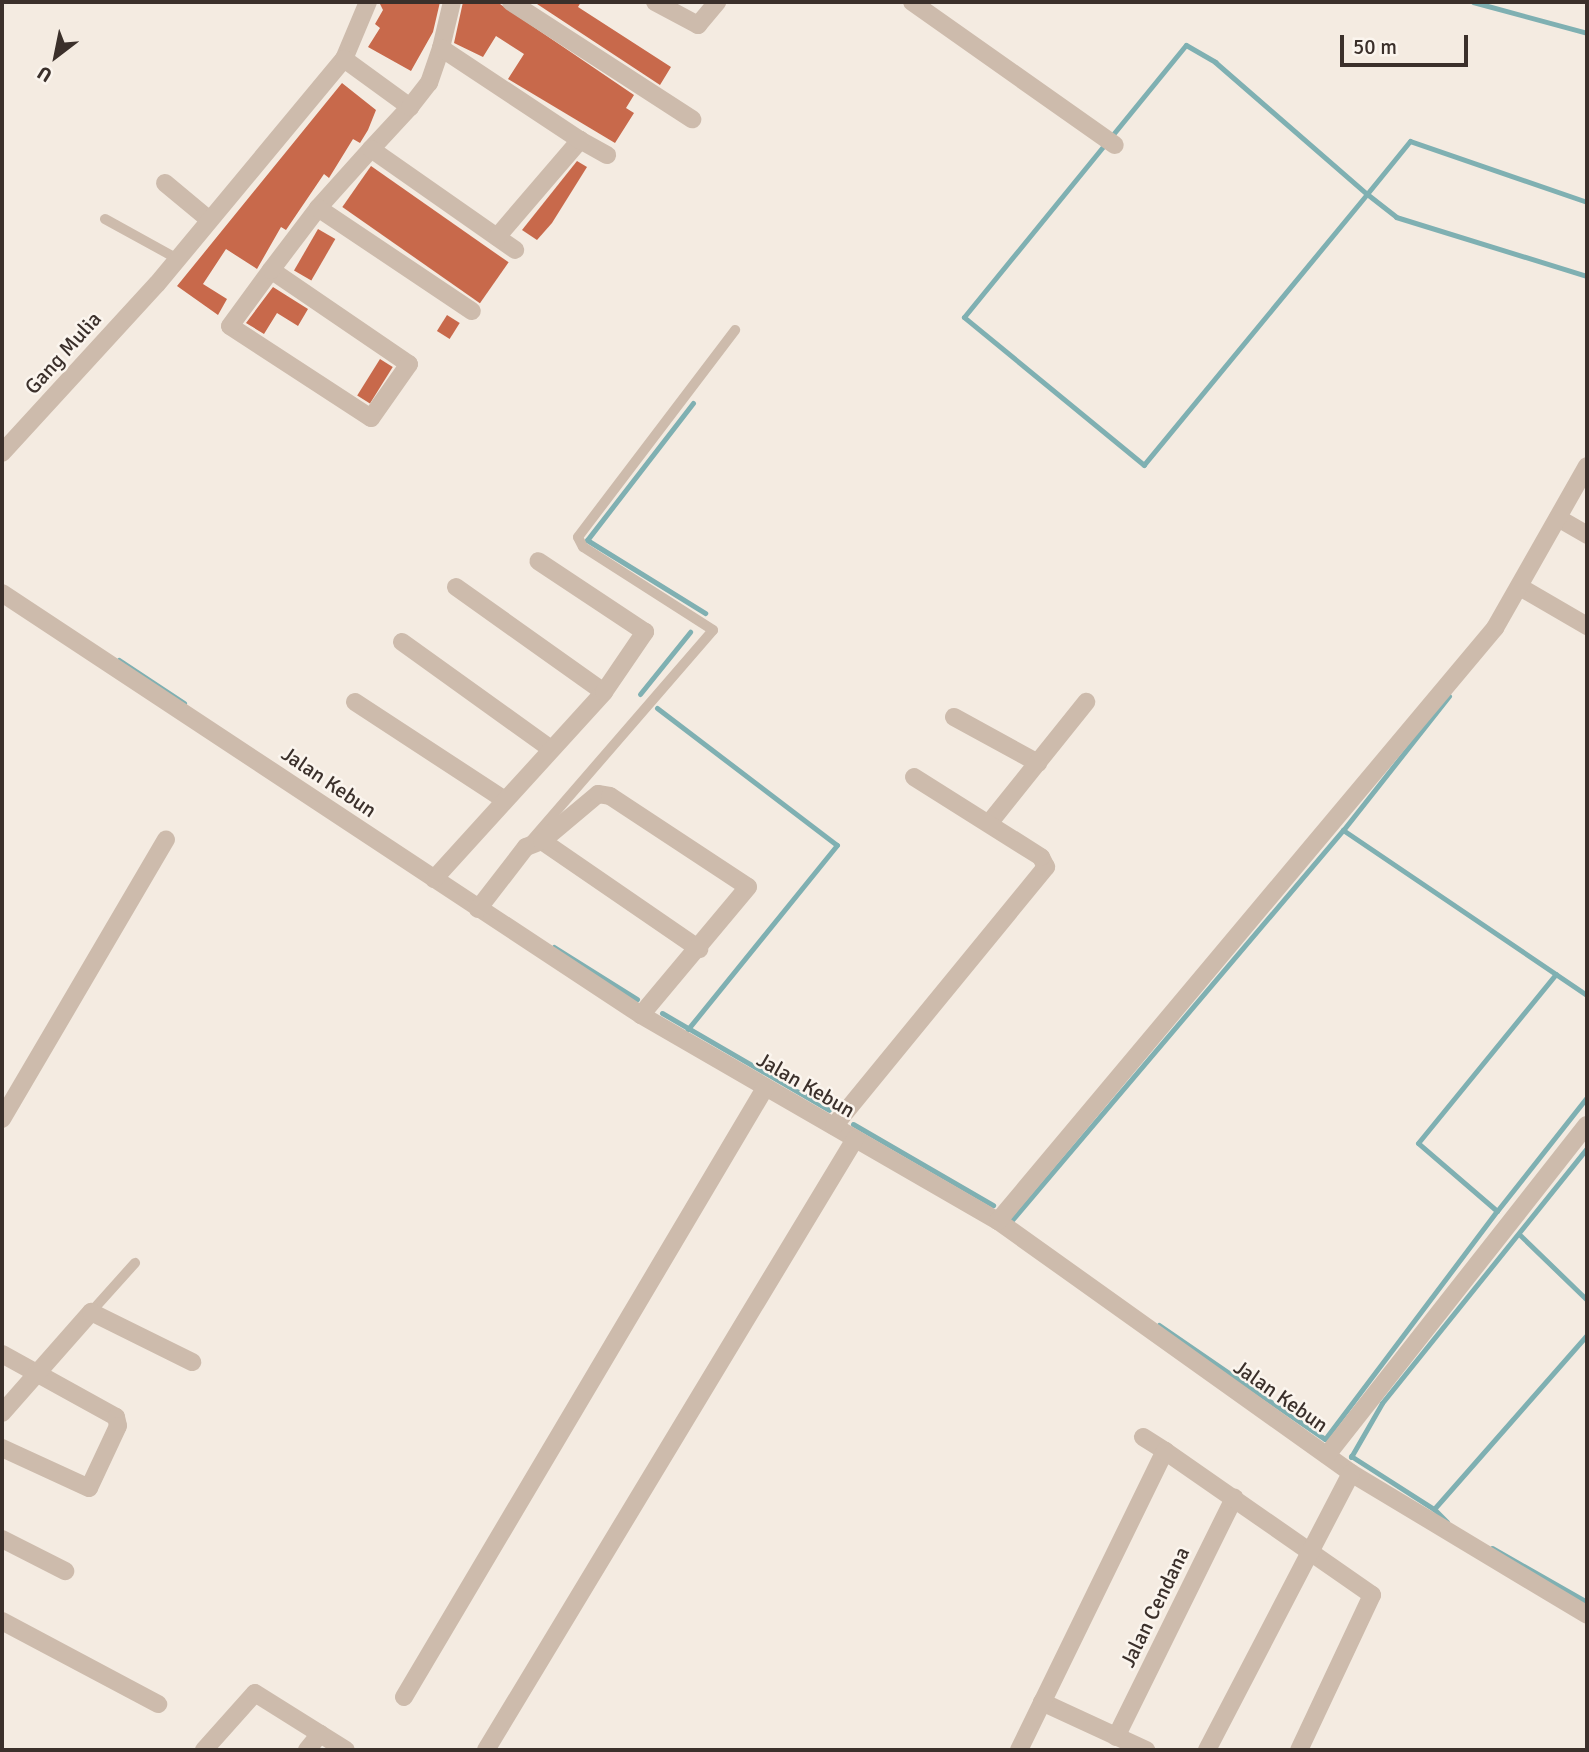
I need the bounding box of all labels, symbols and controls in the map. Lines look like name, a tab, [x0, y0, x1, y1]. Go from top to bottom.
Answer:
north arrow	[21, 21, 91, 91]
scale bar	[1344, 21, 1472, 65]
text: 50 m	[1353, 34, 1397, 60]
text: U	[33, 60, 57, 87]
street label: Gang Mulia	[19, 307, 107, 399]
street label: Jalan Kebun	[277, 741, 381, 823]
street label: Jalan Kebun	[752, 1047, 860, 1123]
street label: Jalan Kebun	[1229, 1354, 1333, 1438]
street label: Jalan Cendana	[1115, 1543, 1195, 1671]

